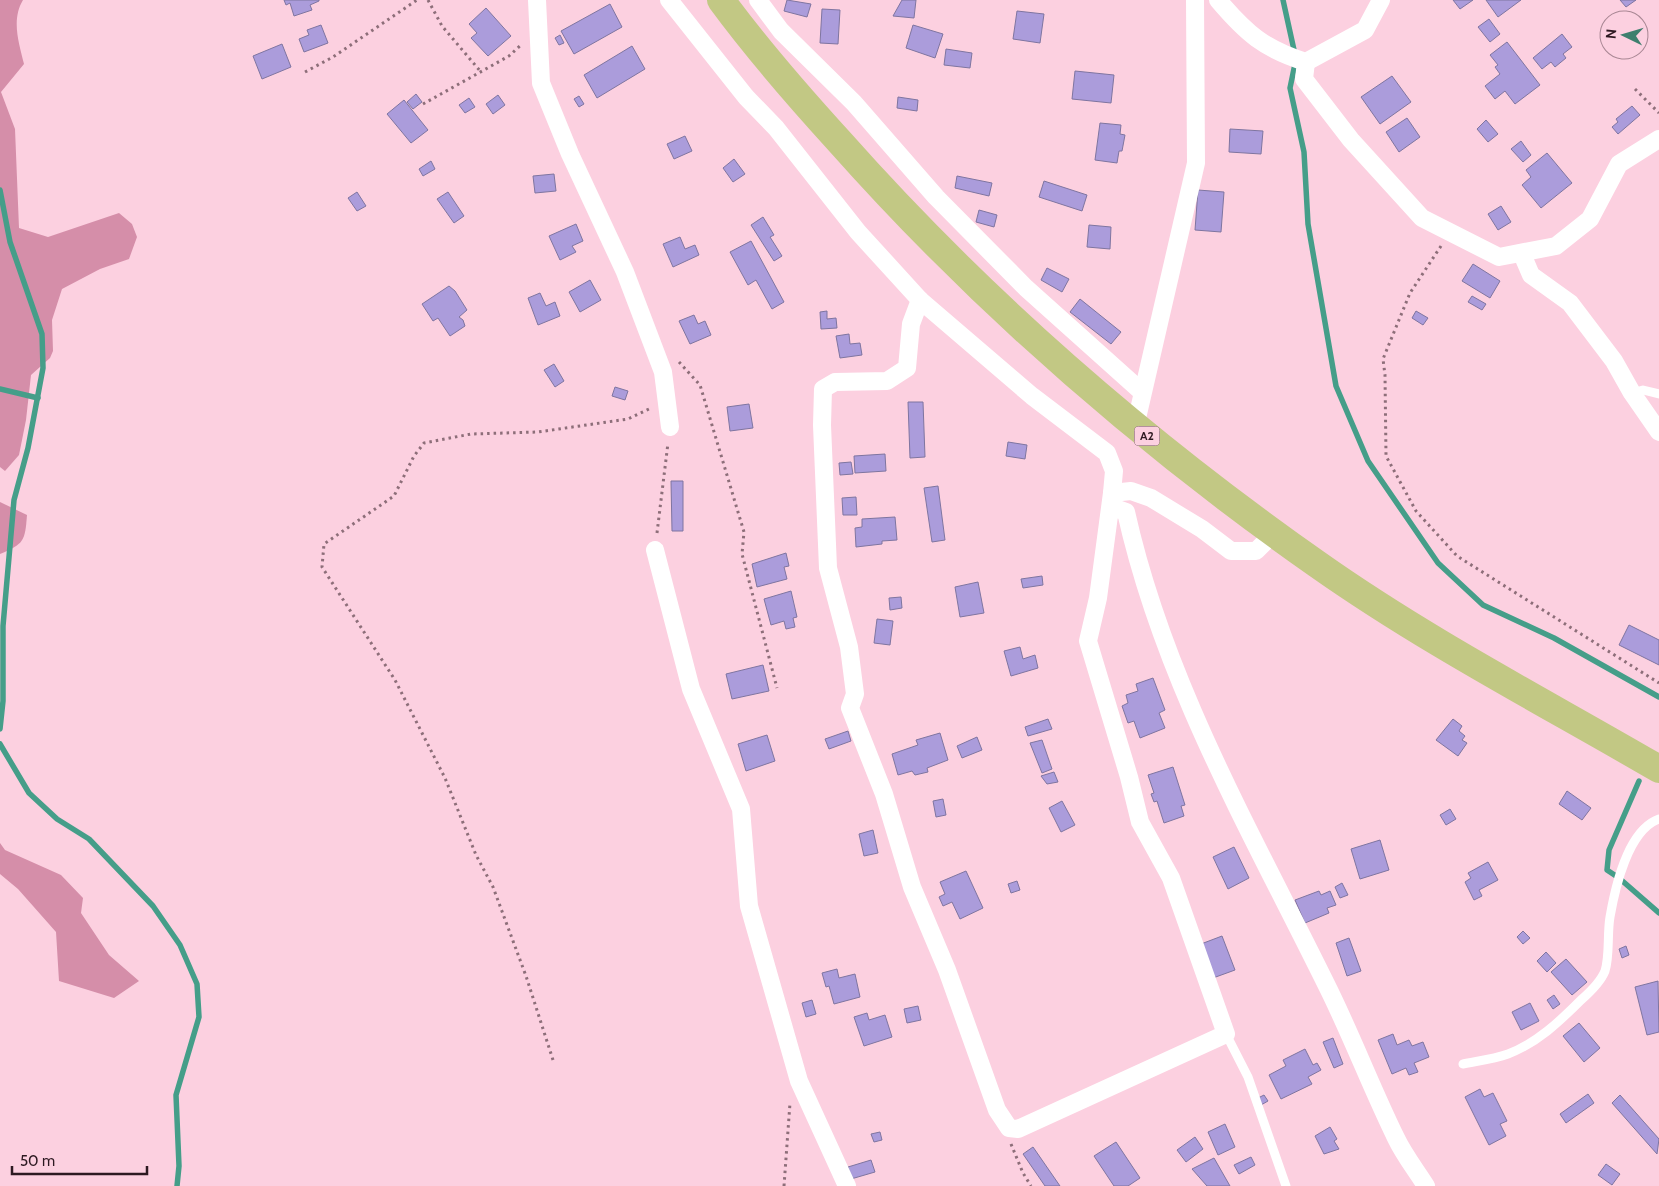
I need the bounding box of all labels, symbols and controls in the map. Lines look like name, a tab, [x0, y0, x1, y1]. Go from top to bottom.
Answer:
north arrow	[1599, 10, 1649, 60]
text: N	[1602, 28, 1620, 40]
road number: A2	[1134, 426, 1160, 446]
scale bar	[12, 1144, 148, 1176]
text: 50 m	[20, 1152, 55, 1170]

